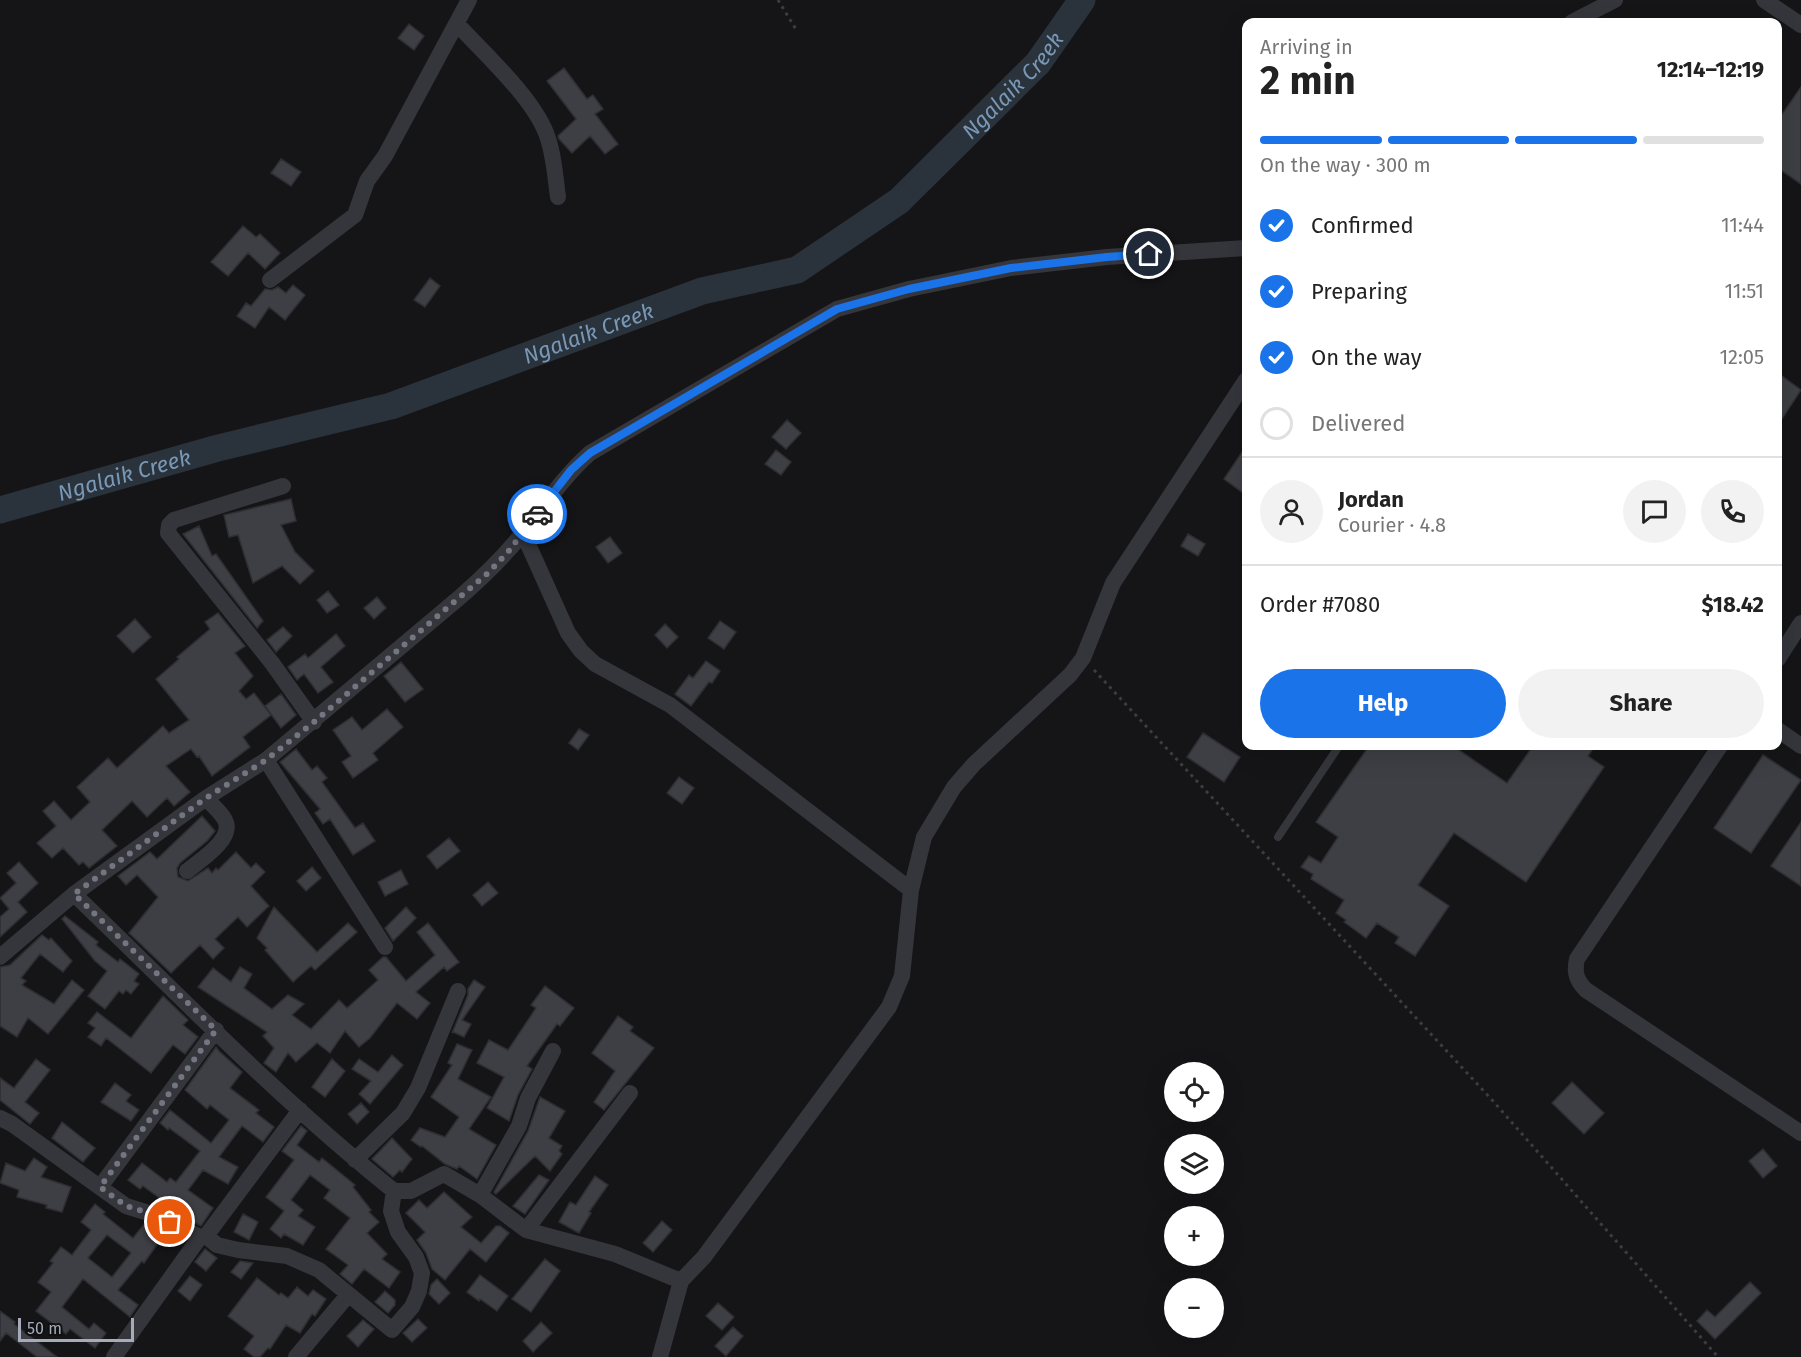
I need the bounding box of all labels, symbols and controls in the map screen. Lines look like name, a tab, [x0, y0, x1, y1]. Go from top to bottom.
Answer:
water label: Ngalaik Creek	[956, 27, 1069, 145]
text: Arriving in	[1260, 35, 1353, 59]
text: 12:14–12:19	[1657, 56, 1764, 83]
text: 2 min	[1260, 58, 1356, 104]
text: On the way · 300 m	[1260, 153, 1431, 177]
icon: check	[1260, 209, 1293, 242]
text: Confirmed	[1311, 212, 1414, 239]
text: 11:44	[1721, 213, 1764, 237]
pin	[1123, 228, 1174, 279]
icon: home	[1132, 237, 1165, 270]
icon: check	[1260, 275, 1293, 308]
text: Preparing	[1311, 278, 1407, 305]
text: 11:51	[1724, 279, 1764, 303]
water label: Ngalaik Creek	[519, 297, 657, 369]
icon: check	[1260, 341, 1293, 374]
text: On the way	[1311, 344, 1422, 371]
text: 12:05	[1719, 345, 1764, 369]
text: Delivered	[1311, 410, 1406, 437]
water label: Ngalaik Creek	[54, 443, 194, 506]
button: person	[1260, 480, 1323, 543]
button: chat	[1623, 480, 1686, 543]
button: phone	[1701, 480, 1764, 543]
courier	[507, 484, 567, 544]
text: Jordan	[1338, 486, 1404, 513]
icon: car	[521, 498, 554, 531]
text: Courier · 4.8	[1338, 513, 1446, 537]
text: Order #7080	[1260, 591, 1380, 618]
text: $18.42	[1702, 591, 1764, 618]
button: Help	[1260, 669, 1506, 738]
button: Share	[1518, 669, 1764, 738]
map controls	[1164, 1062, 1224, 1338]
button: locate	[1164, 1062, 1224, 1122]
button: layers	[1164, 1134, 1224, 1194]
pin	[144, 1196, 195, 1247]
icon: bag	[153, 1205, 186, 1238]
button: +	[1164, 1206, 1224, 1266]
button: −	[1164, 1278, 1224, 1338]
scale bar	[18, 1315, 134, 1342]
text: 50 m	[27, 1319, 62, 1338]

